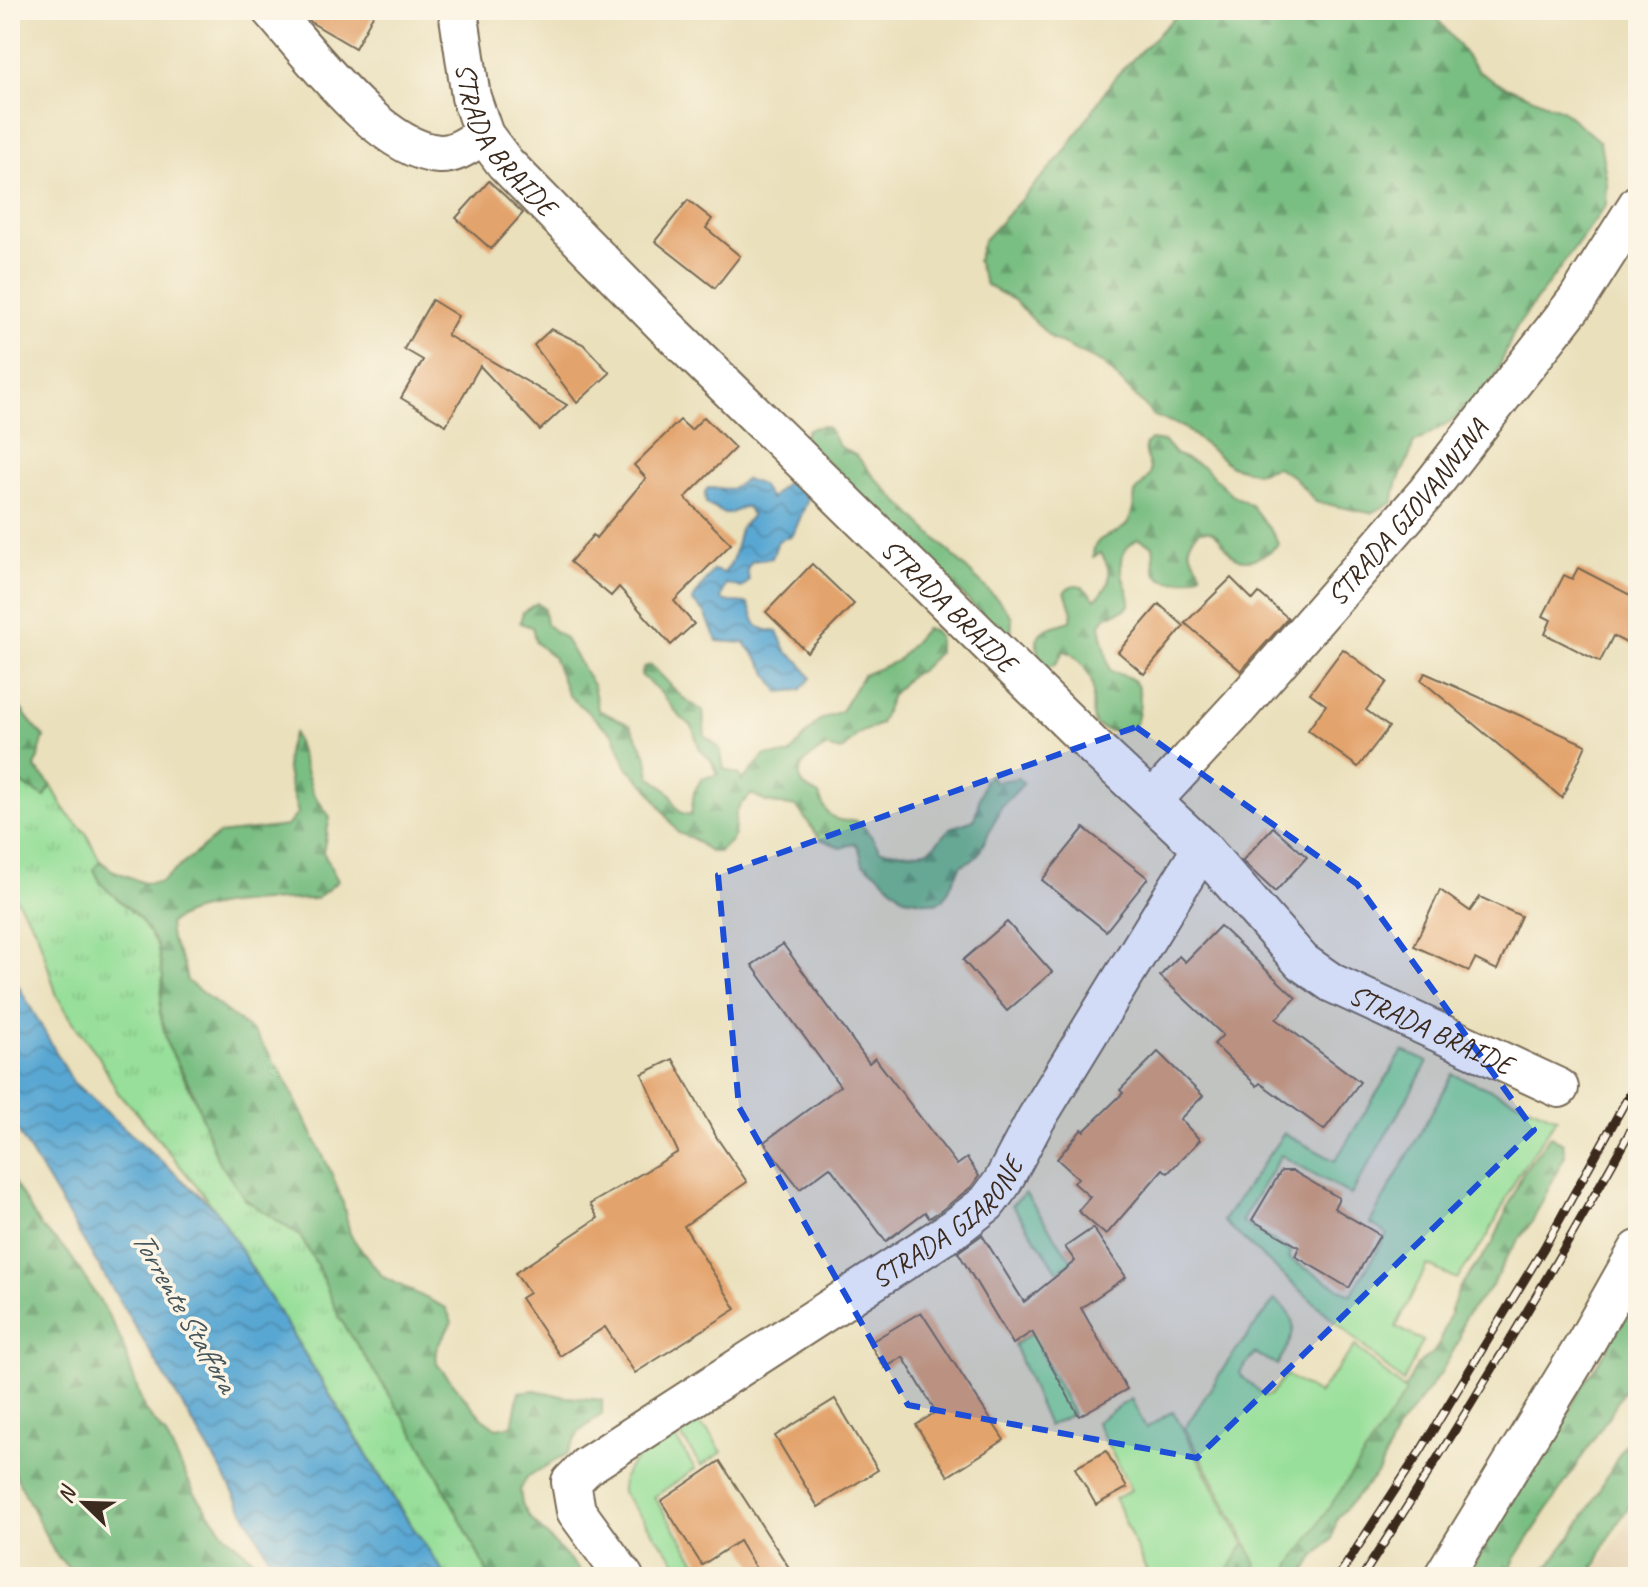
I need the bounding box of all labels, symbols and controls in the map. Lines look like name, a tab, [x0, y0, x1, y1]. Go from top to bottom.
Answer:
street label: STRADA BRAIDE	[449, 61, 567, 226]
street label: STRADA GIOVANNINA	[1319, 411, 1496, 612]
street label: STRADA BRAIDE	[874, 531, 1027, 682]
street label: STRADA BRAIDE	[1344, 976, 1522, 1083]
street label: STRADA GIARONE	[864, 1147, 1032, 1295]
water label: Torrente Staffora	[124, 1224, 248, 1402]
north arrow	[44, 1463, 124, 1543]
text: N	[51, 1481, 83, 1507]

